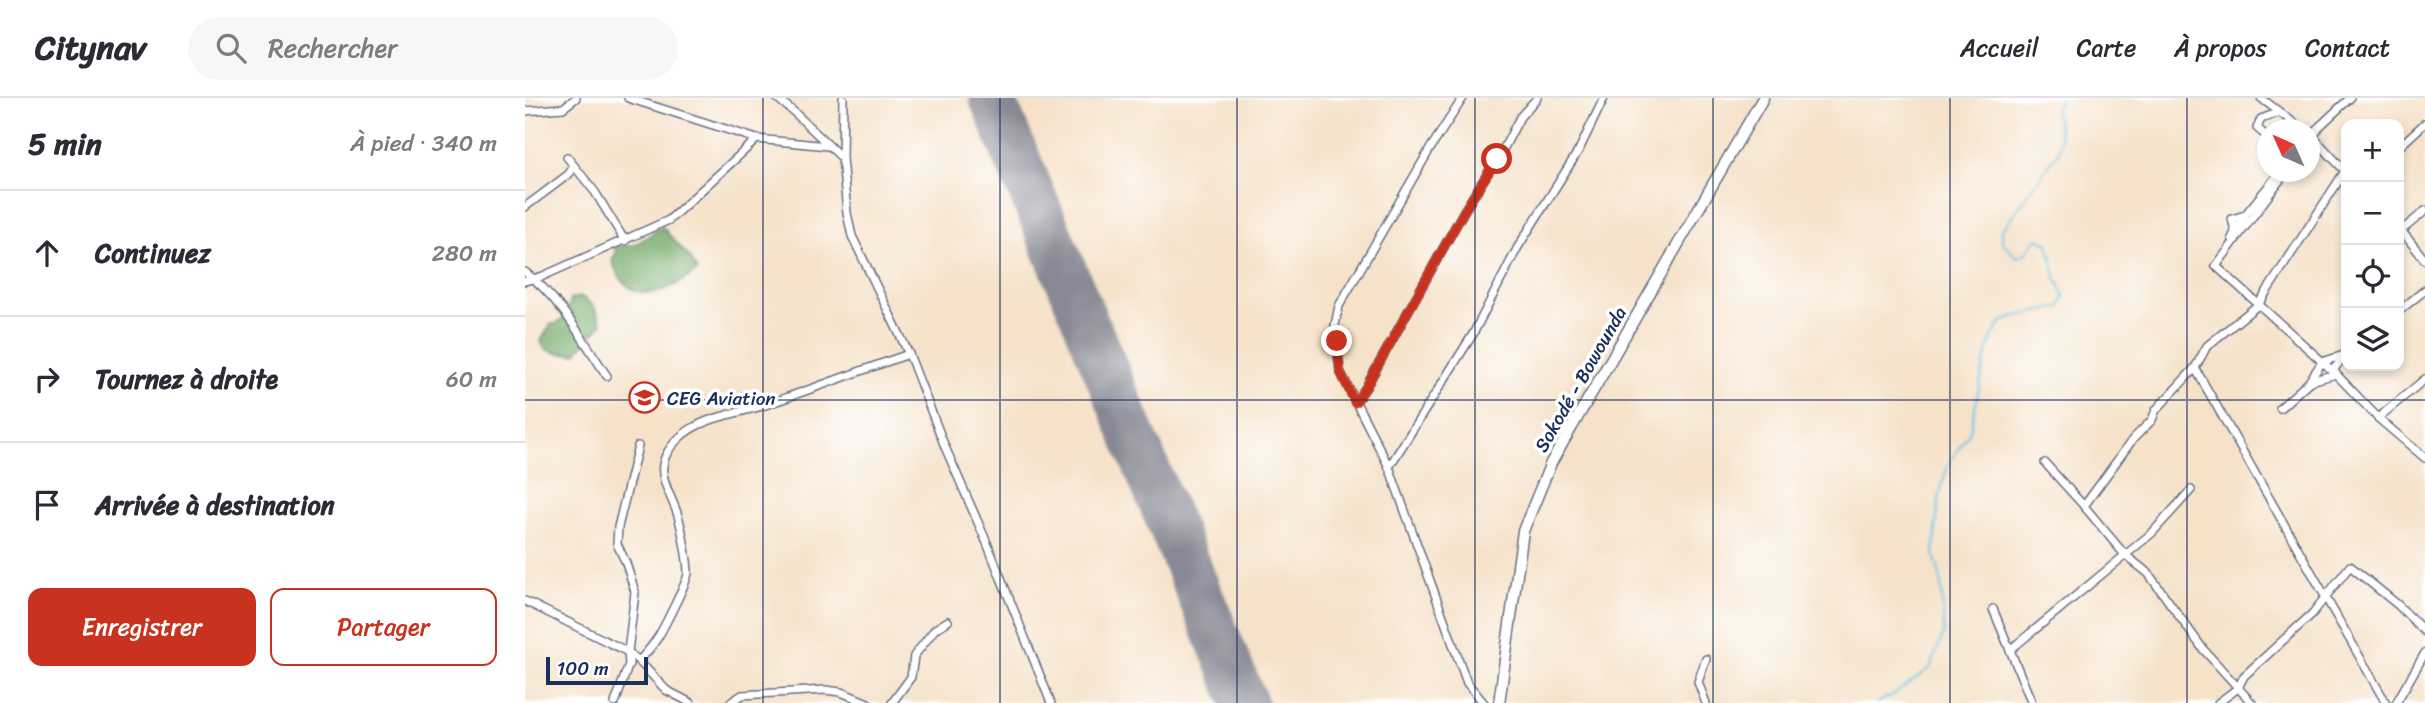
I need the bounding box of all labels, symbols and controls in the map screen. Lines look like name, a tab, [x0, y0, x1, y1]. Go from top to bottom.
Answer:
search box	[188, 17, 678, 80]
text: Citynav	[35, 19, 146, 77]
text: Rechercher	[268, 25, 398, 71]
text: Accueil	[1960, 27, 2039, 69]
text: Carte	[2077, 27, 2136, 69]
text: À propos	[2174, 27, 2267, 69]
text: Contact	[2305, 27, 2390, 69]
icon: search	[212, 29, 250, 67]
text: 5 min	[28, 117, 102, 171]
north arrow	[2257, 119, 2320, 182]
map controls	[2341, 119, 2404, 371]
button: +	[2341, 119, 2404, 182]
text: À pied · 340 m	[350, 123, 497, 164]
route start	[1481, 143, 1512, 174]
button: −	[2341, 182, 2404, 245]
text: Continuez	[95, 230, 211, 276]
text: 280 m	[432, 233, 497, 274]
icon: ahead	[28, 234, 66, 272]
button: locate	[2341, 245, 2404, 308]
street label: Sokodé - Bowounda	[1525, 300, 1636, 459]
button: layers	[2341, 308, 2404, 371]
route end	[1321, 325, 1352, 356]
text: Tournez à droite	[95, 356, 278, 402]
text: 60 m	[446, 359, 497, 400]
icon: right	[28, 360, 66, 398]
school or university icon: CEG Aviation	[627, 381, 661, 415]
place label: CEG Aviation	[667, 382, 776, 415]
text: Arrivée à destination	[95, 482, 335, 528]
icon: arrive	[28, 486, 66, 524]
button: Enregistrer	[28, 588, 256, 666]
button: Partager	[270, 588, 497, 666]
text: 100 m	[557, 652, 609, 685]
scale bar	[546, 654, 647, 686]

